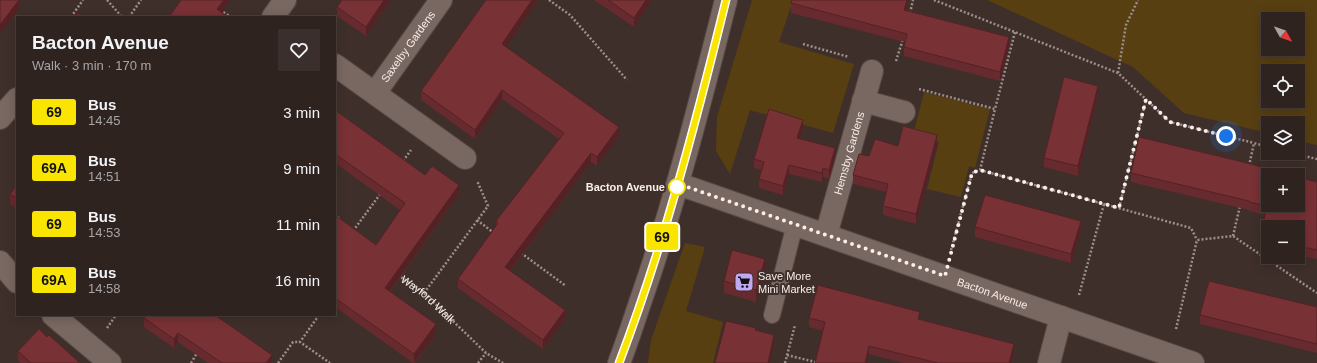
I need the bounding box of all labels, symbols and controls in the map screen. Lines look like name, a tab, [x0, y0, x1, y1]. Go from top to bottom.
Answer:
street label: Saxelby Gardens	[379, 8, 438, 84]
north arrow	[1261, 12, 1305, 56]
map controls	[1261, 12, 1305, 264]
button: heart	[278, 29, 320, 71]
text: Bacton Avenue	[32, 32, 169, 53]
text: Walk · 3 min · 170 m	[32, 58, 151, 73]
button: locate	[1261, 64, 1305, 108]
text: Bus	[88, 96, 116, 113]
text: 69	[46, 104, 62, 120]
text: 3 min	[283, 104, 320, 121]
street label: Hemsby Gardens	[832, 110, 866, 196]
text: 14:45	[88, 113, 121, 128]
button: layers	[1261, 116, 1305, 160]
your location	[1216, 126, 1236, 146]
text: Bus	[88, 152, 116, 169]
text: 69A	[41, 160, 67, 176]
text: 9 min	[283, 160, 320, 177]
button: +	[1261, 168, 1305, 212]
text: 14:51	[88, 169, 121, 184]
marker: Bacton Avenue	[668, 178, 686, 196]
place label: Bacton Avenue	[586, 181, 665, 193]
text: Bus	[88, 208, 116, 225]
text: 69	[46, 216, 62, 232]
text: 11 min	[276, 216, 320, 233]
button: −	[1261, 220, 1305, 264]
line badge: 69	[644, 224, 680, 250]
text: 14:53	[88, 225, 121, 240]
text: 69	[654, 229, 670, 245]
text: Bus	[88, 264, 116, 281]
place label: Save More Mini Market	[758, 270, 815, 295]
supermarket icon: Save More Mini Market	[733, 271, 755, 293]
text: 69A	[41, 272, 67, 288]
text: 16 min	[275, 272, 320, 289]
street label: Wayford Walk	[399, 273, 458, 326]
street label: Bacton Avenue	[956, 275, 1029, 311]
text: 14:58	[88, 281, 121, 296]

